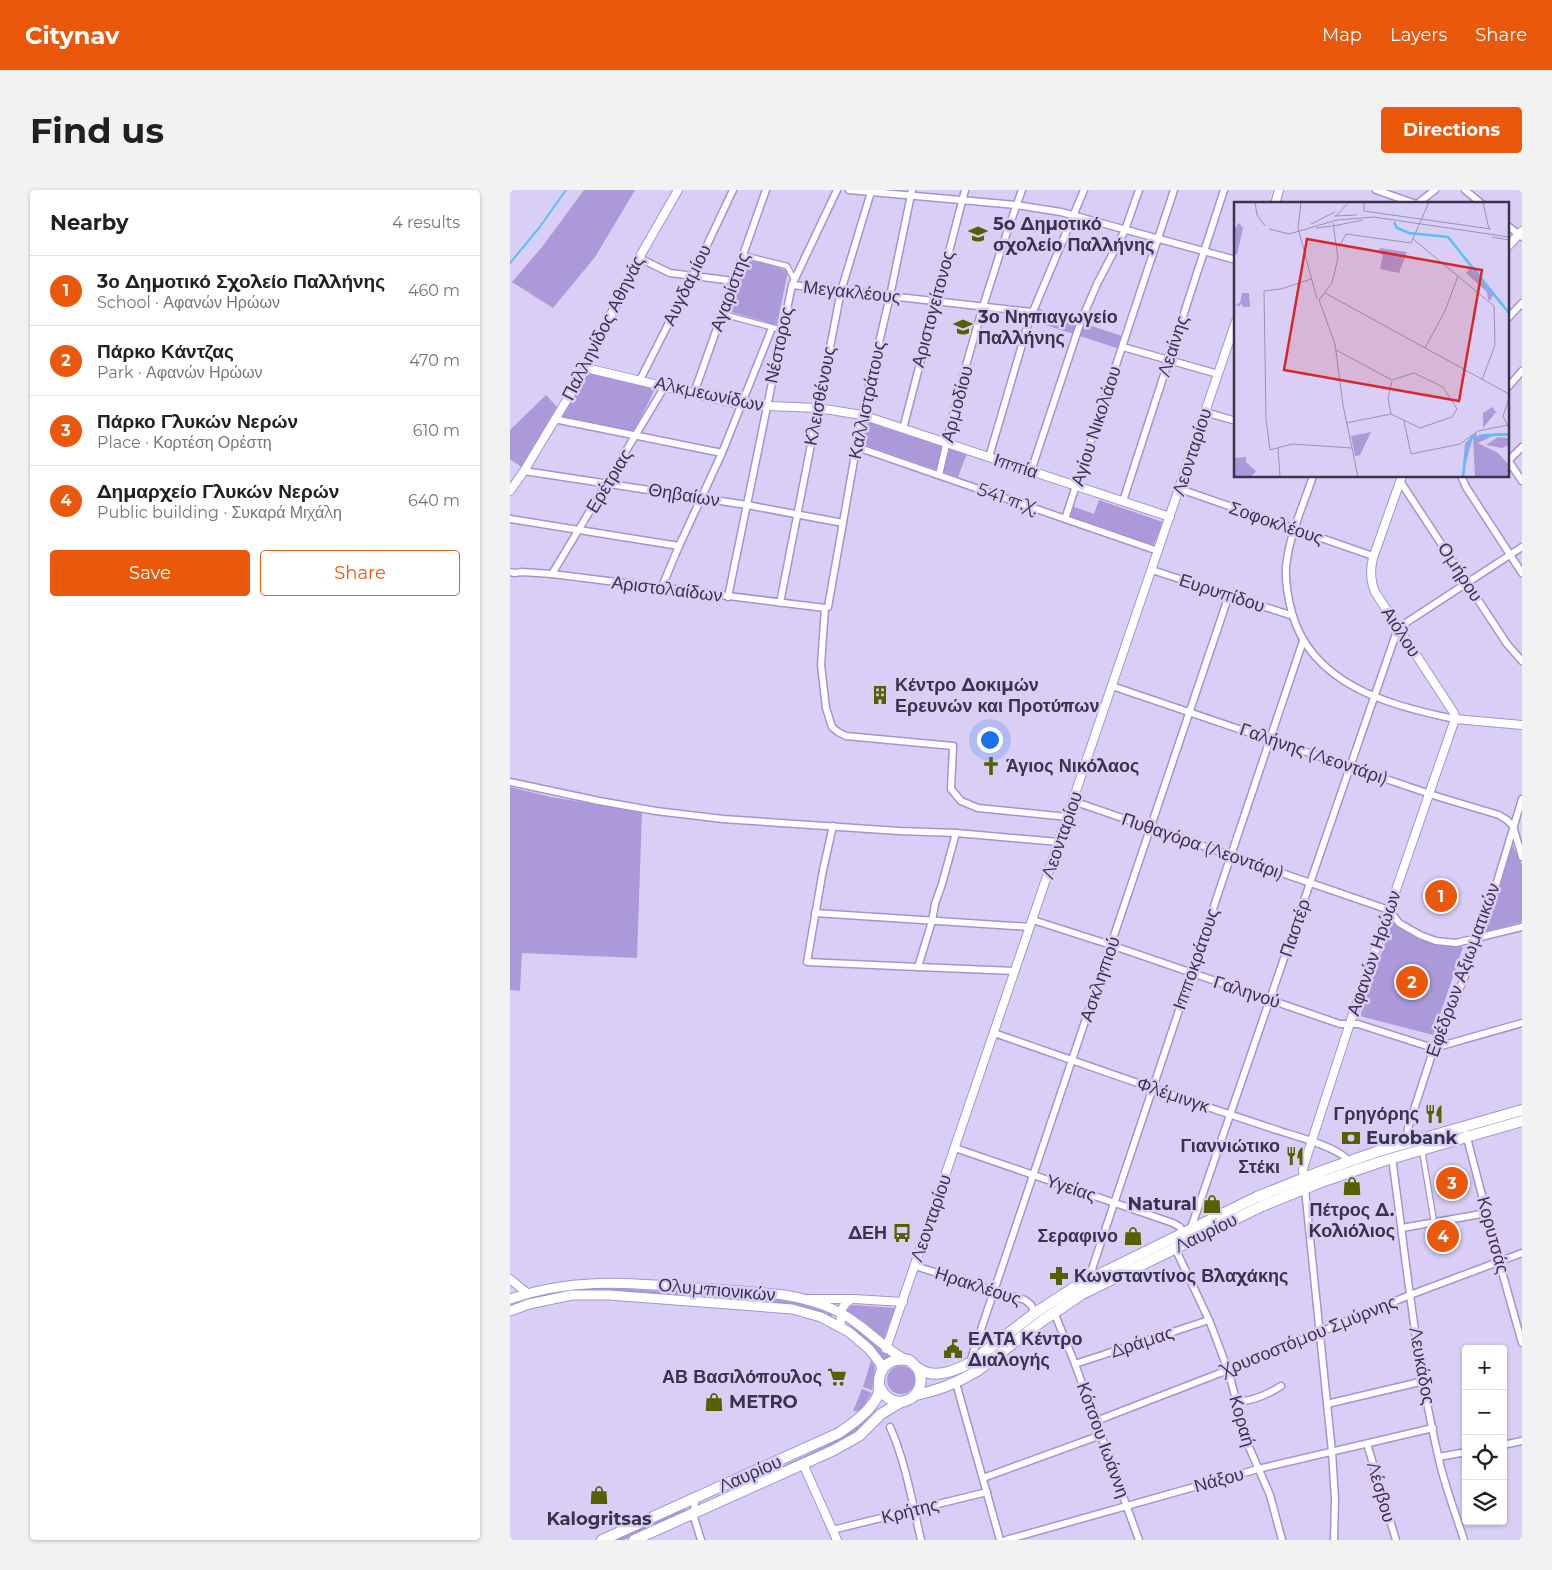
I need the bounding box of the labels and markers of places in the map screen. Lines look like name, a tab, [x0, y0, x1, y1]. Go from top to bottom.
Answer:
place label: 5o Δημοτικό σχολείο Παλλήνης	[993, 213, 1154, 256]
school or university icon: 5o Δημοτικό σχολείο Παλλήνης	[967, 223, 989, 245]
place label: 3ο Νηπιαγωγείο Παλλήνης	[977, 306, 1118, 349]
school or university icon: 3ο Νηπιαγωγείο Παλλήνης	[952, 316, 974, 338]
place label: Κέντρο Δοκιμών Ερευνών και Προτύπων	[895, 674, 1100, 717]
building icon: Κέντρο Δοκιμών Ερευνών και Προτύπων	[869, 684, 891, 706]
church icon: Άγιος Νικόλαος	[980, 755, 1002, 777]
place label: Άγιος Νικόλαος	[1006, 755, 1139, 777]
pin: 1	[1425, 877, 1457, 915]
pin: 2	[1396, 963, 1428, 1001]
place label: Γρηγόρης	[1334, 1103, 1419, 1125]
restaurant icon: Γρηγόρης	[1423, 1103, 1445, 1125]
bank icon: Eurobank	[1340, 1127, 1362, 1149]
place label: Eurobank	[1366, 1127, 1458, 1149]
place label: Γιαννιώτικο Στέκι	[1180, 1135, 1280, 1178]
restaurant icon: Γιαννιώτικο Στέκι	[1284, 1145, 1306, 1167]
pin: 3	[1436, 1164, 1468, 1202]
shop icon: Πέτρος Δ. Κολιόλιος	[1341, 1175, 1363, 1197]
place label: Natural	[1128, 1193, 1197, 1215]
shop icon: Natural	[1201, 1193, 1223, 1215]
place label: Πέτρος Δ. Κολιόλιος	[1309, 1199, 1395, 1242]
pin: 4	[1427, 1217, 1459, 1255]
place label: ΔΕΗ	[847, 1222, 887, 1244]
bus stop icon: ΔΕΗ	[891, 1222, 913, 1244]
place label: Σεραφινο	[1038, 1225, 1118, 1247]
shop icon: Σεραφινο	[1122, 1225, 1144, 1247]
pharmacy icon: Κωνσταντίνος Βλαχάκης	[1048, 1265, 1070, 1287]
place label: Κωνσταντίνος Βλαχάκης	[1074, 1265, 1288, 1287]
place label: ΕΛΤΑ Κέντρο Διαλογής	[967, 1328, 1082, 1371]
public building icon: ΕΛΤΑ Κέντρο Διαλογής	[942, 1338, 964, 1360]
place label: ΑΒ Βασιλόπουλος	[662, 1366, 822, 1388]
supermarket icon: ΑΒ Βασιλόπουλος	[826, 1366, 848, 1388]
shop icon: METRO	[703, 1391, 725, 1413]
place label: METRO	[729, 1391, 798, 1413]
shop icon: Kalogritsas	[588, 1484, 610, 1506]
place label: Kalogritsas	[546, 1508, 652, 1530]

